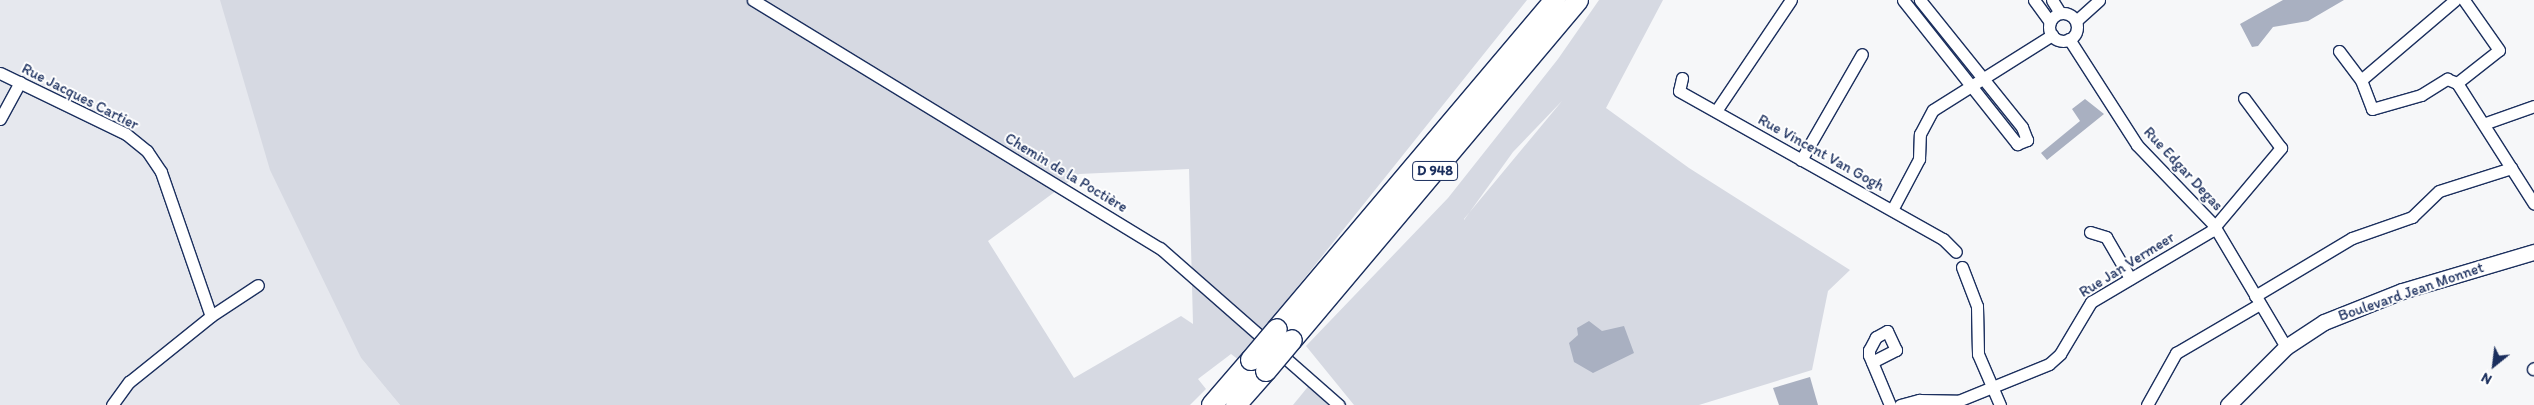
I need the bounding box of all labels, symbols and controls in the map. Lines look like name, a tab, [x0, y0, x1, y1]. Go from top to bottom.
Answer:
street label: Rue Jacques Cartier	[18, 60, 142, 134]
street label: Rue Vincent Van Gogh	[1755, 111, 1887, 195]
street label: Rue Edgar Degas	[2140, 123, 2226, 215]
street label: Chemin de la Poctière	[1002, 129, 1130, 217]
road number: D 948	[1411, 160, 1459, 182]
street label: Rue Jan Vermeer	[2076, 229, 2178, 301]
street label: Boulevard Jean Monnet	[2336, 259, 2486, 325]
north arrow	[2469, 340, 2519, 390]
text: N	[2478, 369, 2495, 388]

